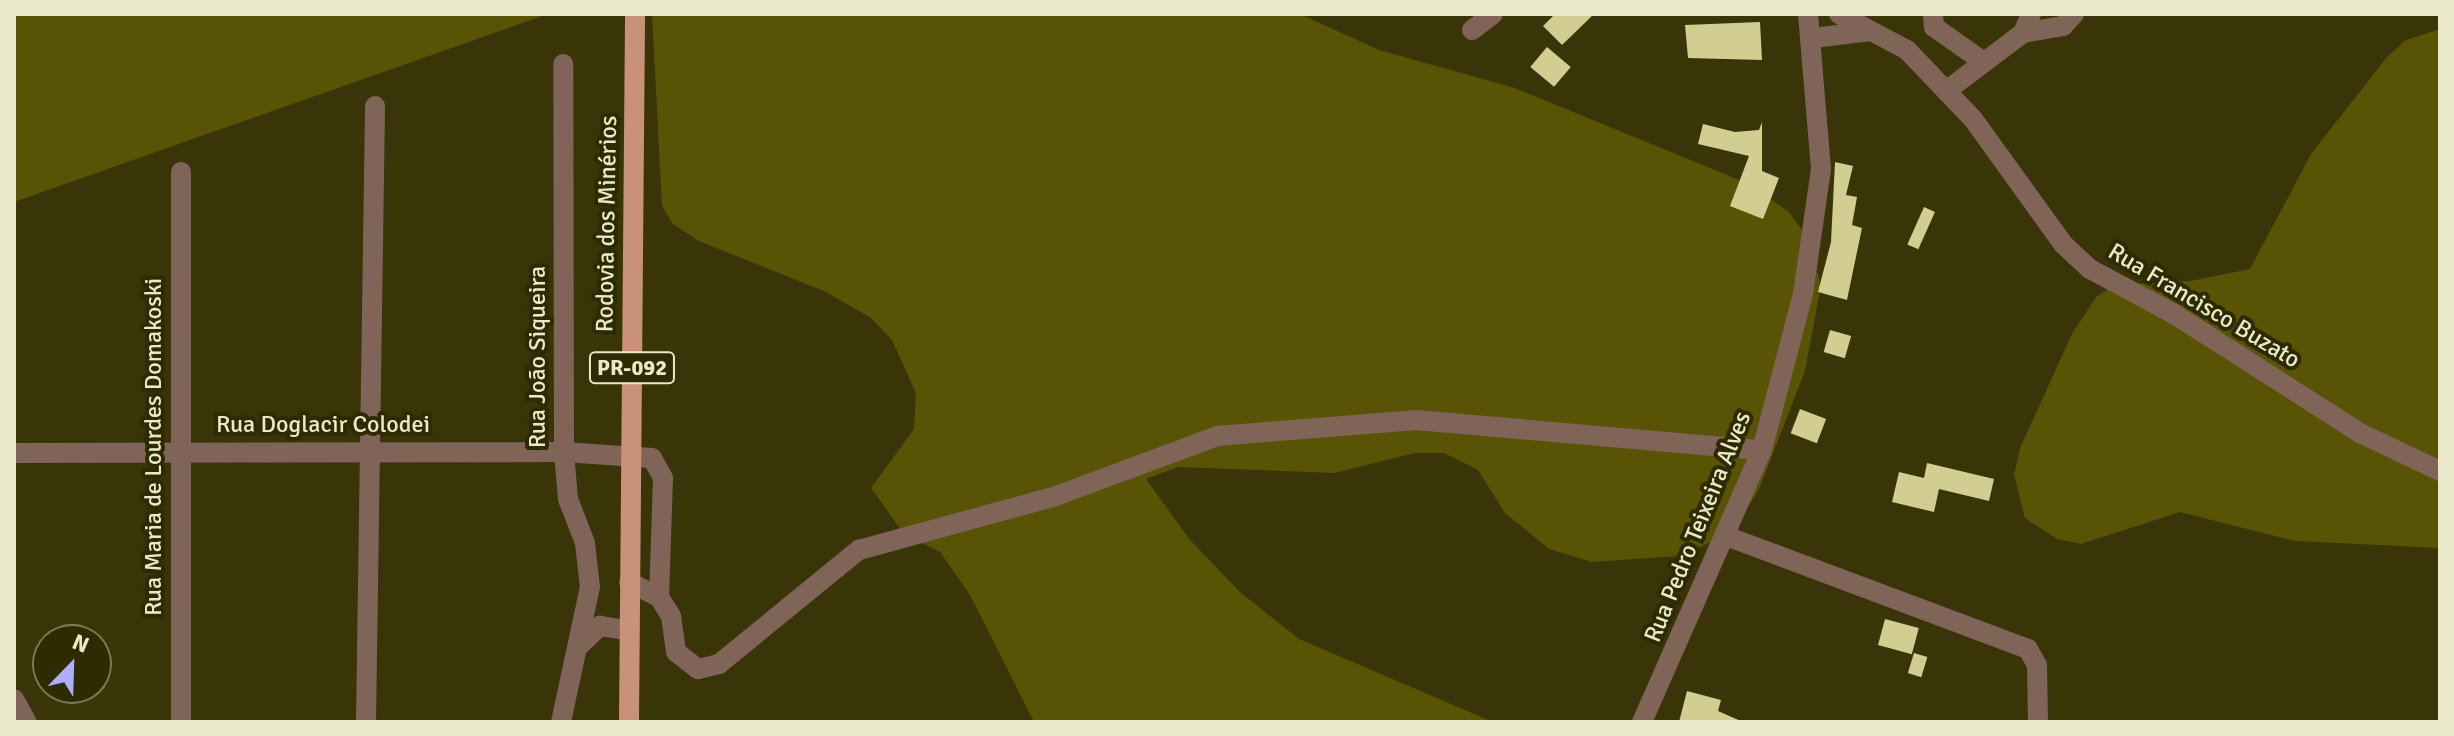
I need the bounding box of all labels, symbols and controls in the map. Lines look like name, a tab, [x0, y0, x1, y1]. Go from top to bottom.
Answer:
street label: Rodovia dos Minérios	[591, 115, 623, 333]
street label: Rua Francisco Buzato	[2103, 237, 2305, 375]
street label: Rua João Siqueira	[524, 266, 552, 448]
street label: Rua Maria de Lourdes Domakoski	[140, 278, 168, 616]
road number: PR-092	[588, 350, 676, 386]
street label: Rua Pedro Teixeira Alves	[1639, 408, 1757, 646]
street label: Rua Doglacir Colodei	[216, 411, 430, 439]
north arrow	[32, 624, 112, 704]
text: N	[68, 628, 93, 659]

